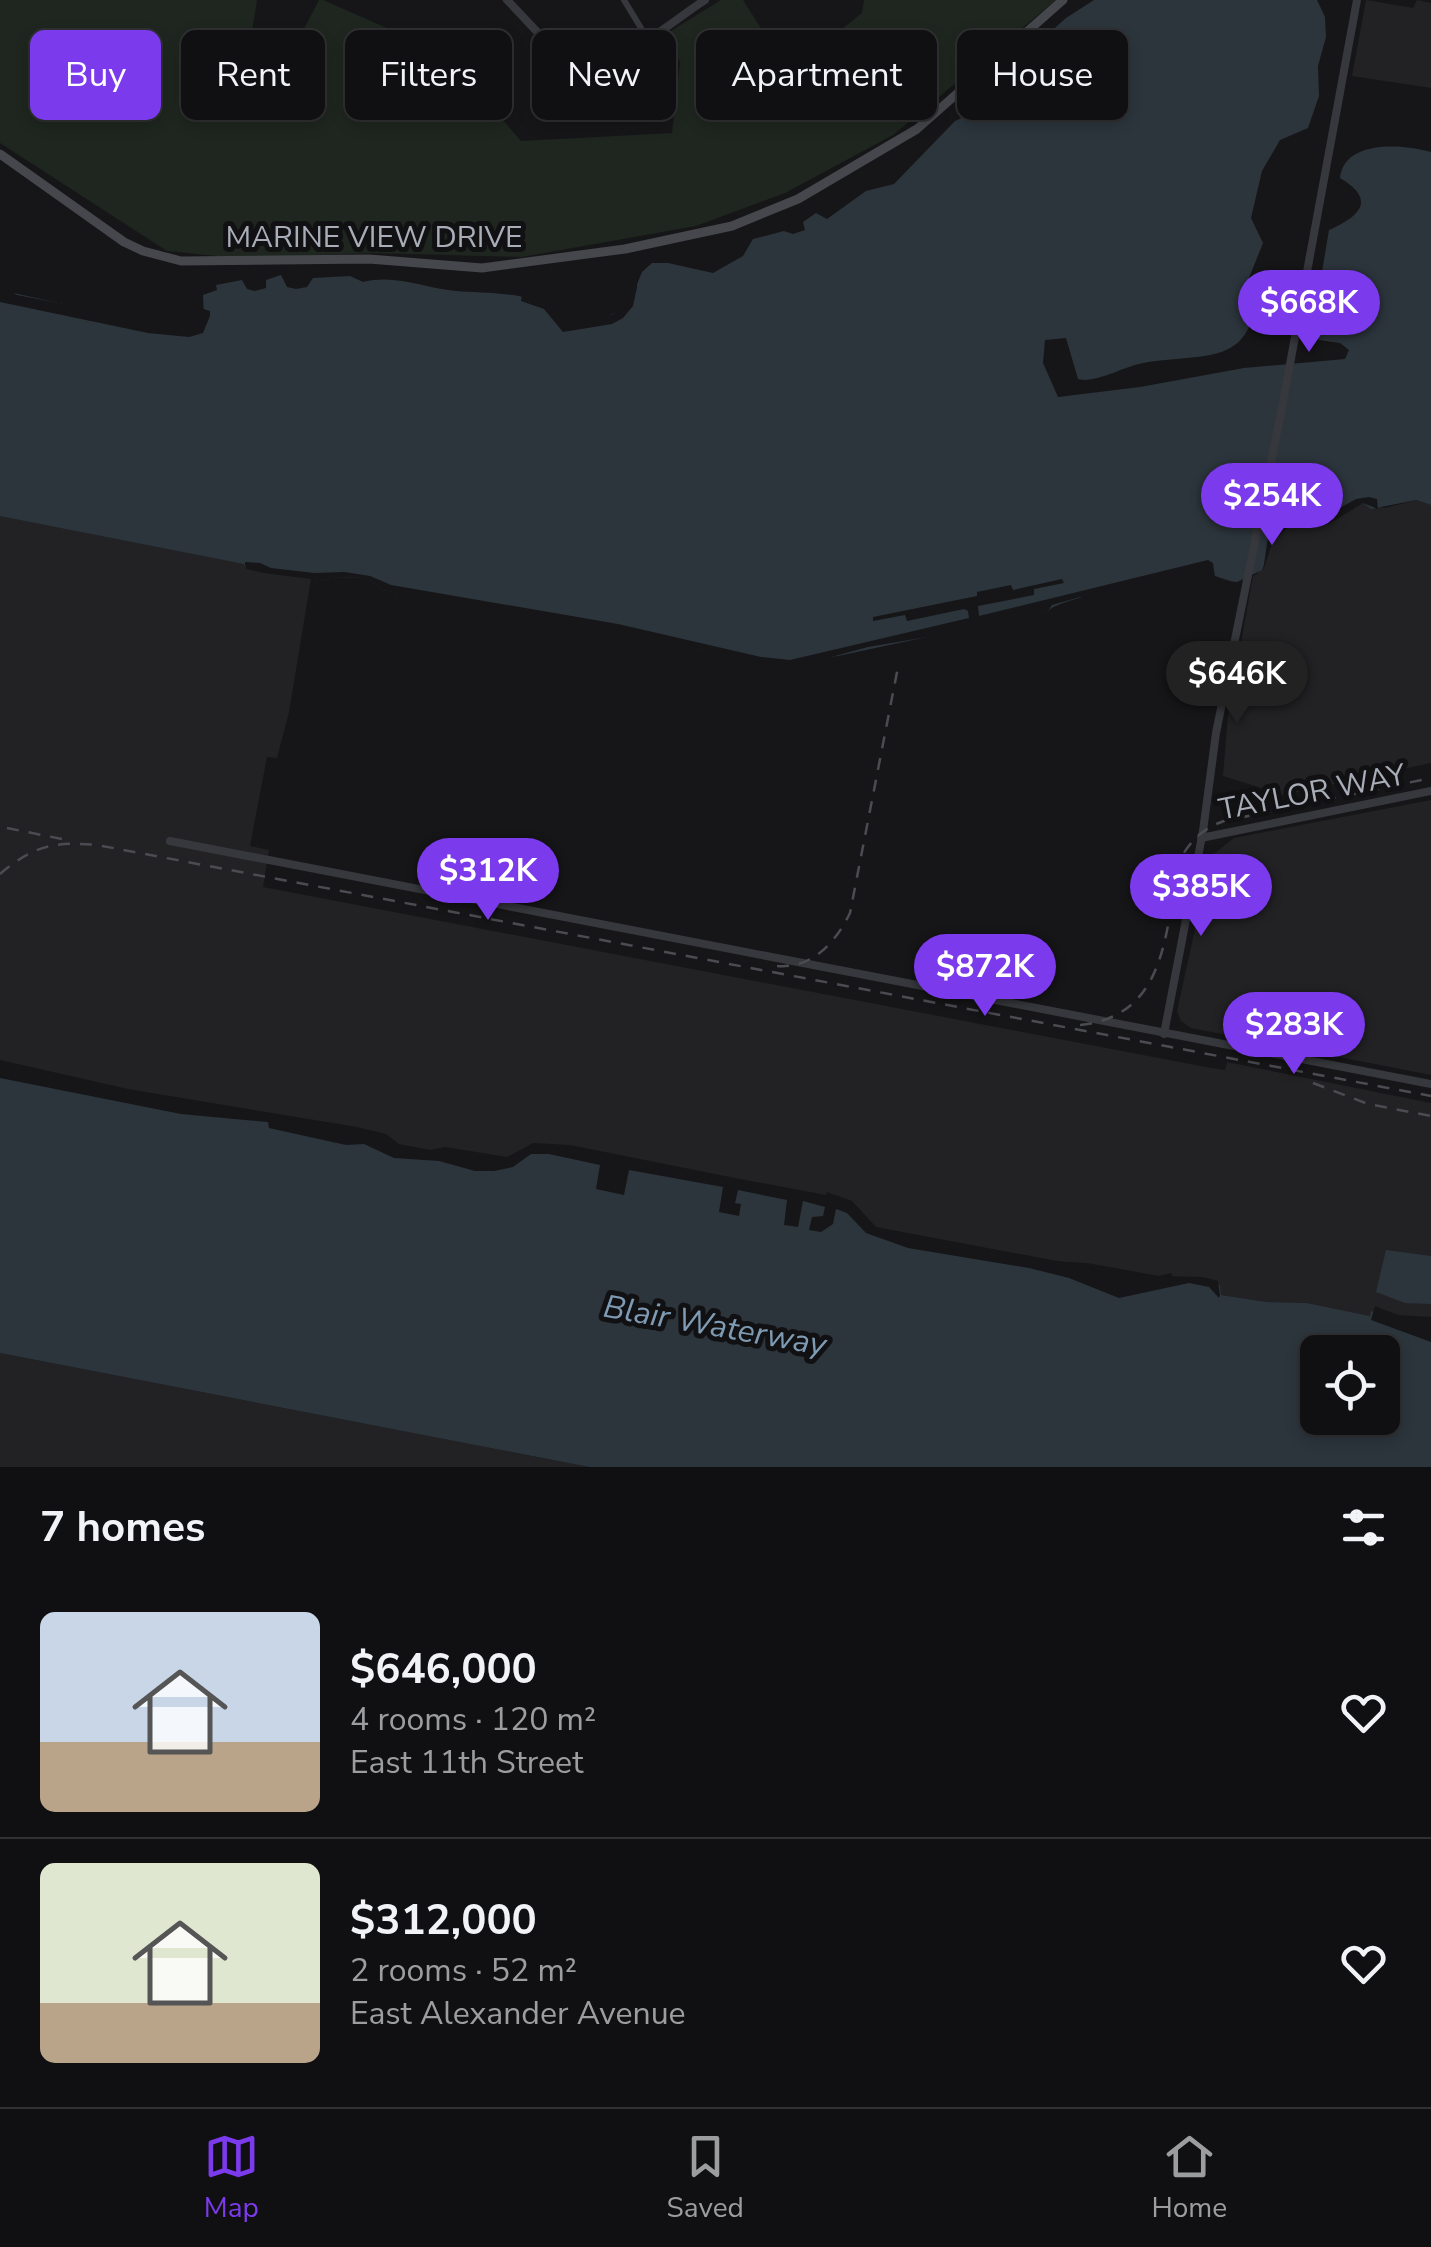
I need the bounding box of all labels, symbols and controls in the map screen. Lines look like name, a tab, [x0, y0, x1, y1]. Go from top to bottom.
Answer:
chip: Buy	[30, 30, 161, 120]
chip: Rent	[181, 30, 325, 120]
chip: Filters	[345, 30, 512, 120]
chip: New	[532, 30, 676, 120]
chip: Apartment	[696, 30, 937, 120]
chip: House	[957, 30, 1128, 120]
street label: MARINE VIEW DRIVE	[225, 217, 523, 258]
pin: $668K	[1239, 270, 1379, 355]
text: $668K	[1260, 281, 1358, 324]
pin: $254K	[1202, 463, 1342, 548]
text: $254K	[1223, 474, 1321, 517]
pin: $646K	[1167, 641, 1307, 726]
text: $646K	[1188, 652, 1286, 695]
street label: TAYLOR WAY	[1215, 754, 1410, 831]
pin: $312K	[418, 838, 558, 923]
text: $312K	[439, 849, 537, 892]
pin: $385K	[1131, 854, 1271, 939]
text: $385K	[1152, 865, 1250, 908]
pin: $872K	[915, 934, 1055, 1019]
text: $872K	[936, 945, 1034, 988]
pin: $283K	[1224, 992, 1364, 1077]
text: $283K	[1245, 1003, 1343, 1046]
water label: Blair Waterway	[600, 1285, 831, 1367]
map controls	[1300, 1335, 1400, 1435]
button: locate	[1300, 1335, 1400, 1435]
text: 7 homes	[40, 1499, 205, 1556]
icon: filters	[1336, 1500, 1391, 1555]
text: $646,000	[350, 1641, 537, 1698]
icon: home	[120, 1652, 240, 1772]
icon: heart	[1336, 1685, 1391, 1740]
text: 4 rooms · 120 m²	[350, 1698, 596, 1741]
text: East 11th Street	[350, 1741, 583, 1784]
text: $312,000	[350, 1892, 537, 1949]
icon: home	[120, 1903, 240, 2023]
icon: heart	[1336, 1936, 1391, 1991]
text: 2 rooms · 52 m²	[350, 1949, 577, 1992]
text: East Alexander Avenue	[350, 1992, 686, 2035]
tab: Map	[204, 2129, 259, 2227]
tab: Saved	[667, 2129, 744, 2227]
tab: Home	[1151, 2129, 1227, 2227]

